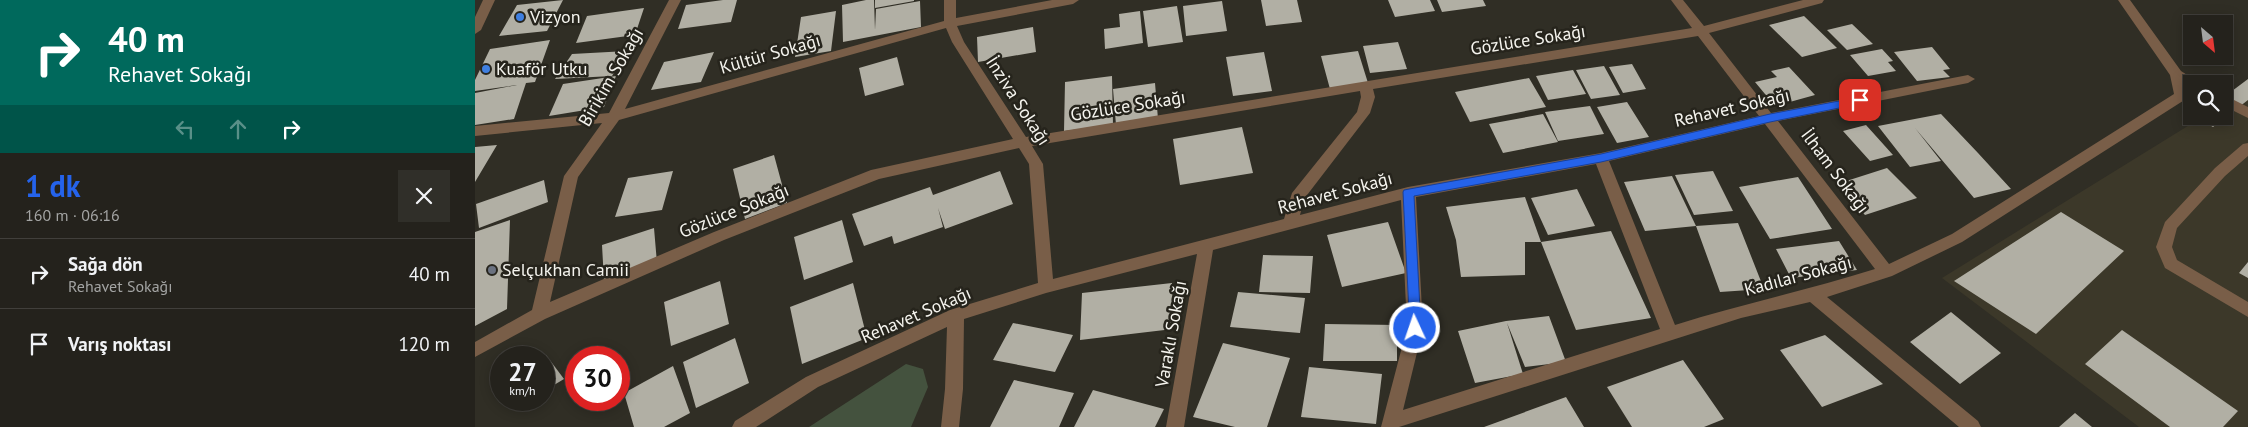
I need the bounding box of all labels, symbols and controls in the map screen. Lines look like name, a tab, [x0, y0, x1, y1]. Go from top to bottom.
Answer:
place label: Vizyon	[529, 5, 581, 28]
marker: Vizyon	[514, 11, 526, 23]
north arrow	[2183, 15, 2233, 65]
map controls	[2183, 15, 2233, 125]
text: 40 m	[108, 16, 185, 62]
street label: Gözlüce Sokağı	[1469, 19, 1587, 60]
icon: right	[25, 20, 90, 85]
street label: Birikim Sokağı	[573, 23, 648, 130]
street label: Kültür Sokağı	[717, 28, 823, 79]
street label: İnziva Sokağı	[981, 52, 1056, 150]
place label: Kuaför Utku	[496, 57, 587, 80]
text: Rehavet Sokağı	[108, 60, 252, 88]
marker: Kuaför Utku	[480, 63, 492, 75]
button: search	[2183, 75, 2233, 125]
pin	[1839, 79, 1881, 121]
street label: Rehavet Sokağı	[1672, 83, 1792, 132]
street label: Gözlüce Sokağı	[1069, 85, 1187, 126]
icon: arrive	[1846, 86, 1874, 114]
icon: left	[171, 115, 199, 143]
icon: ahead	[224, 115, 252, 143]
icon: right	[277, 115, 305, 143]
street label: İlham Sokağı	[1796, 124, 1875, 218]
text: 1 dk	[25, 166, 81, 205]
street label: Rehavet Sokağı	[1275, 166, 1395, 219]
button: close	[398, 170, 450, 222]
street label: Gözlüce Sokağı	[676, 178, 792, 243]
text: 160 m · 06:16	[25, 205, 120, 225]
street label: Kadılar Sokağı	[1742, 250, 1854, 301]
text: Sağa dön	[68, 252, 143, 276]
place label: Selçukhan Camii	[502, 258, 629, 281]
icon: right	[25, 260, 53, 288]
text: 40 m	[409, 262, 450, 286]
marker: Selçukhan Camii	[486, 264, 498, 276]
text: Rehavet Sokağı	[68, 276, 172, 296]
street label: Varaklı Sokağı	[1150, 279, 1191, 390]
street label: Rehavet Sokağı	[857, 281, 974, 348]
position arrow	[1388, 301, 1440, 353]
icon: arrive	[25, 330, 53, 358]
text: Varış noktası	[68, 332, 171, 356]
text: 120 m	[398, 332, 450, 356]
speed limit sign: 30	[565, 346, 630, 411]
text: 27	[508, 356, 537, 388]
text: km/h	[509, 383, 536, 398]

